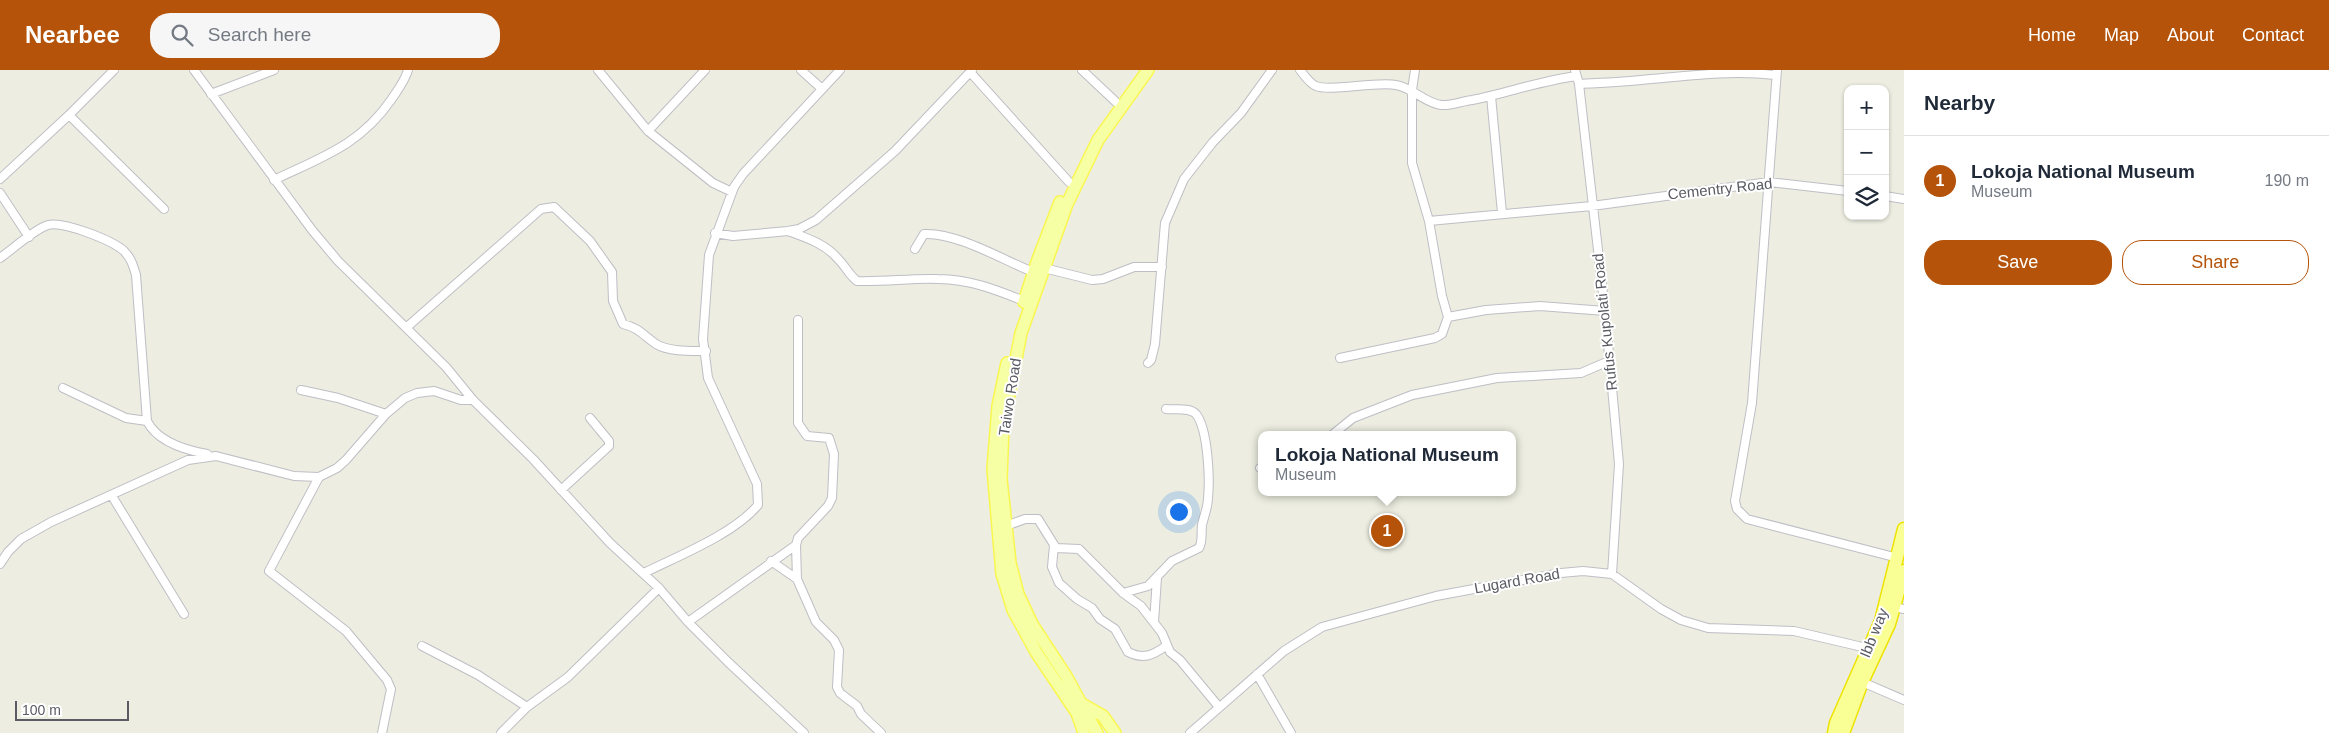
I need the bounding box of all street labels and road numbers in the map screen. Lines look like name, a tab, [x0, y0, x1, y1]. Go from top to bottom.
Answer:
street label: Cementry Road	[1667, 175, 1773, 202]
street label: Rufus Kupolati Road	[1589, 253, 1620, 391]
street label: Taiwo Road	[995, 357, 1024, 437]
street label: Lugard Road	[1473, 565, 1561, 596]
street label: Ibb way	[1856, 605, 1891, 660]

